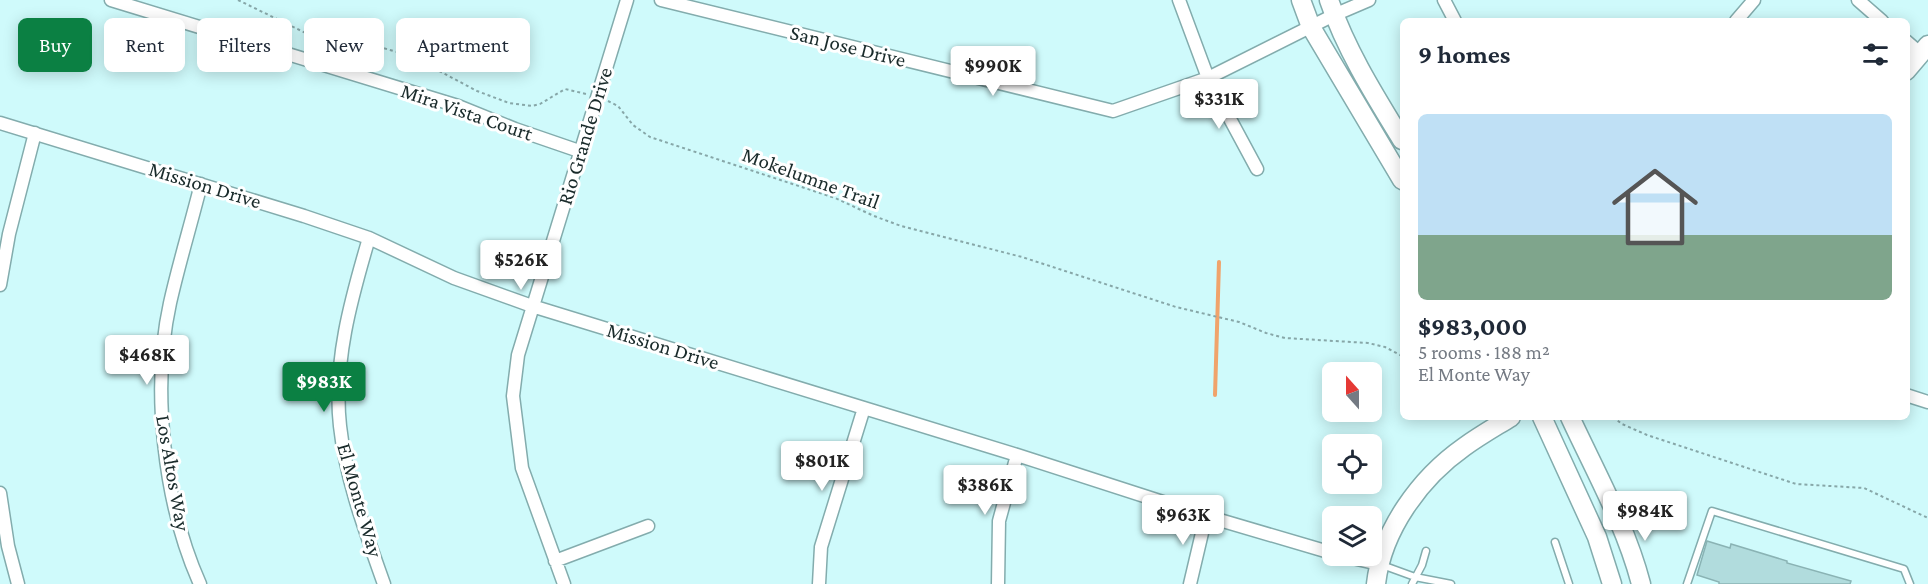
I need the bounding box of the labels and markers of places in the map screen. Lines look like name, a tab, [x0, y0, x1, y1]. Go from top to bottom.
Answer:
pin: $990K	[951, 46, 1035, 97]
pin: $331K	[1177, 79, 1261, 130]
pin: $526K	[479, 240, 563, 291]
pin: $468K	[105, 335, 189, 386]
pin: $983K	[282, 362, 366, 413]
pin: $801K	[780, 441, 864, 492]
pin: $386K	[943, 465, 1027, 516]
pin: $984K	[1603, 491, 1687, 542]
pin: $963K	[1141, 495, 1225, 546]

